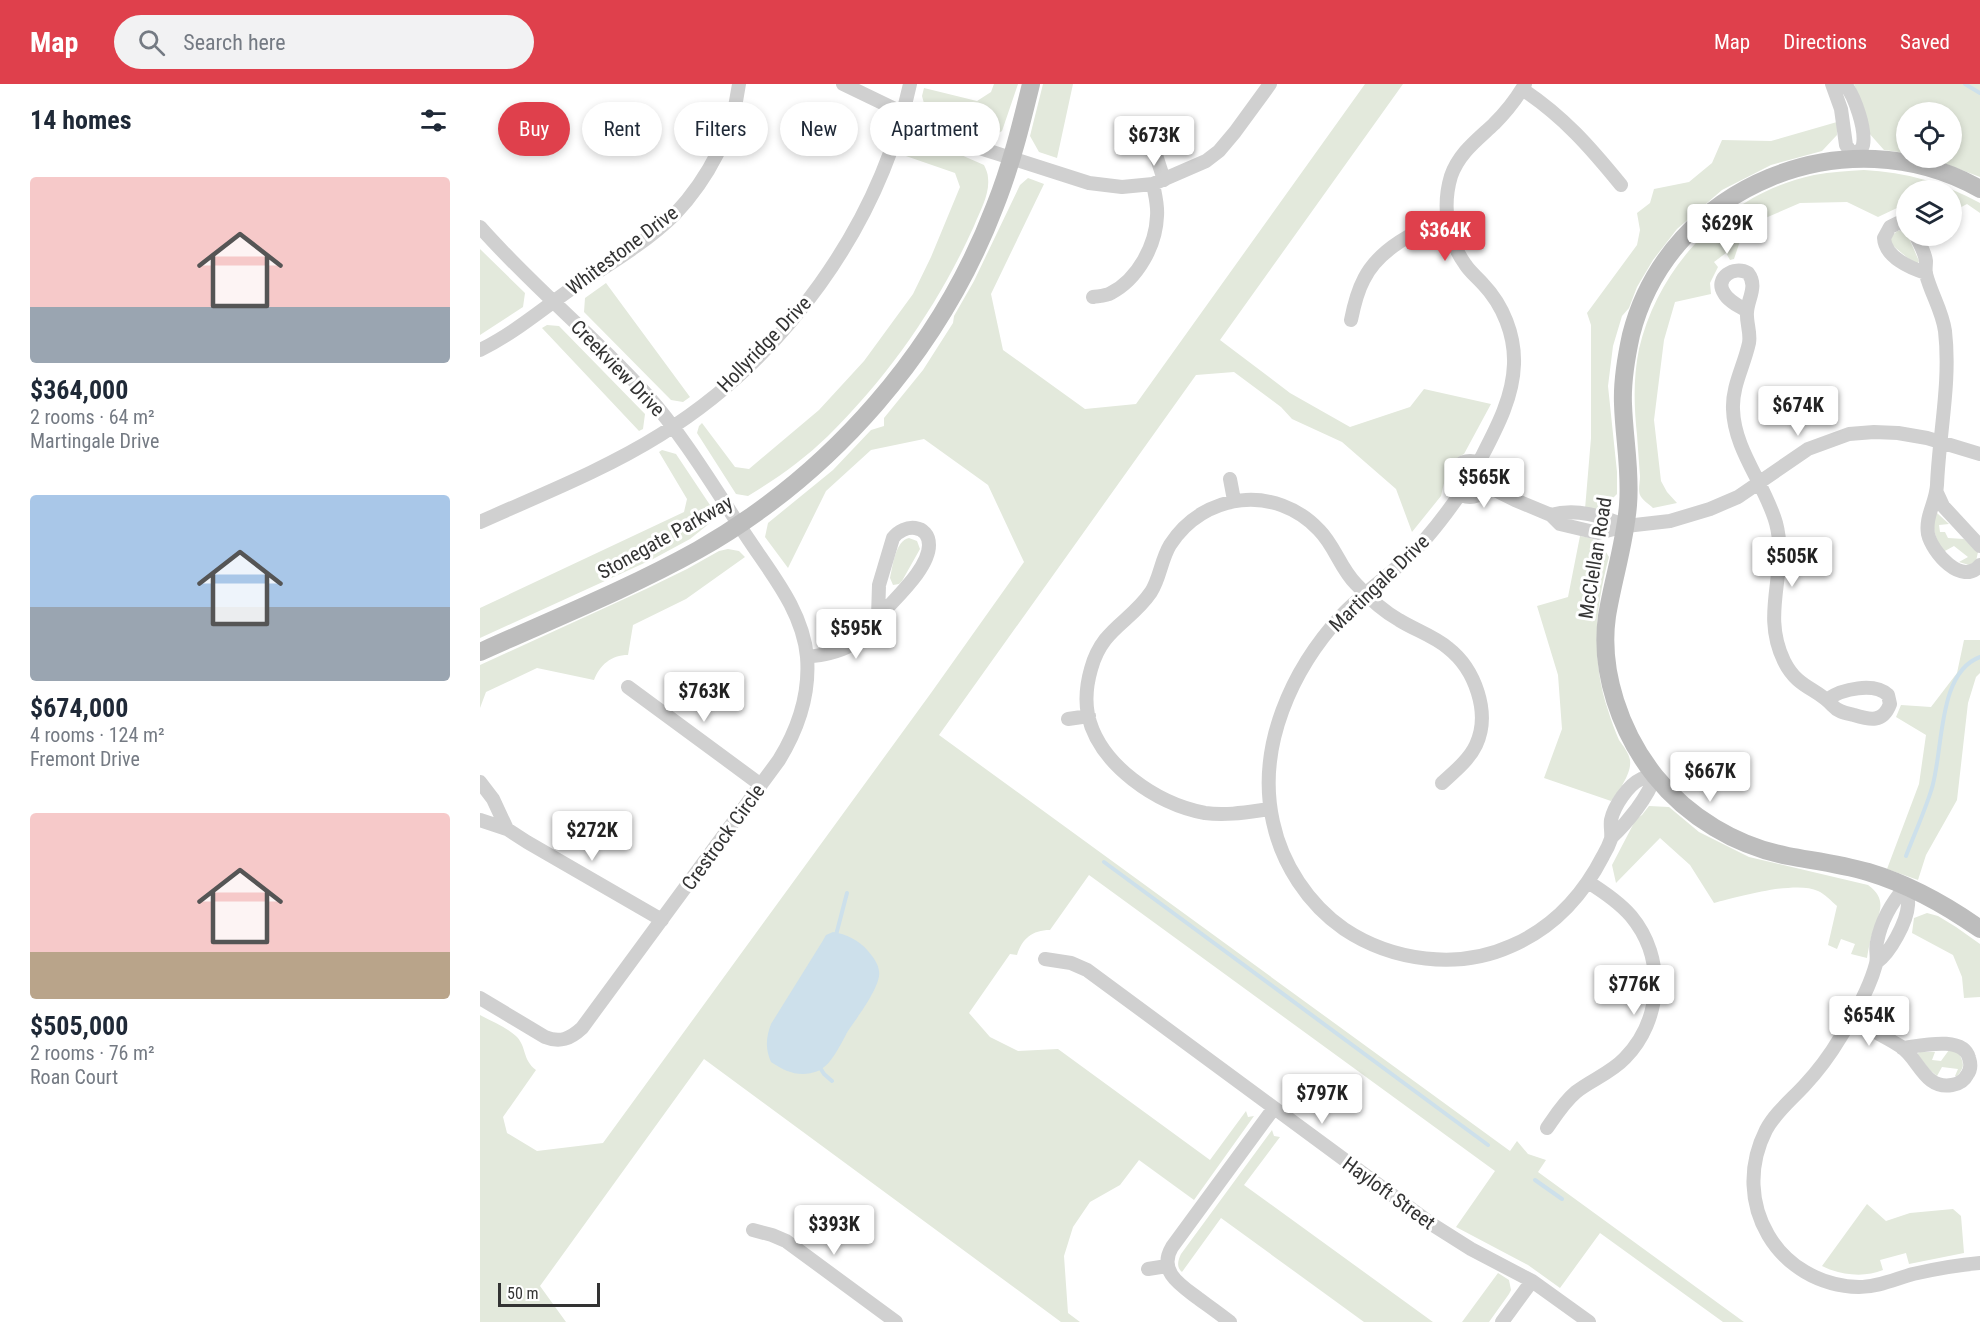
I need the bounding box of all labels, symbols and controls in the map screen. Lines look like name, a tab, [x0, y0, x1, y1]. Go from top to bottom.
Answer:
search box	[114, 15, 534, 69]
text: Map	[30, 26, 78, 59]
icon: search	[135, 26, 168, 59]
text: Search here	[183, 30, 286, 55]
text: Map	[1714, 30, 1750, 54]
text: Directions	[1783, 30, 1867, 54]
text: Saved	[1900, 30, 1950, 54]
chip: Buy	[498, 102, 570, 156]
chip: Rent	[582, 102, 662, 156]
chip: Filters	[674, 102, 768, 156]
chip: New	[780, 102, 858, 156]
chip: Apartment	[870, 102, 1000, 156]
map controls	[1896, 102, 1962, 246]
button: locate	[1896, 102, 1962, 168]
icon: filters	[417, 104, 450, 137]
text: 14 homes	[30, 105, 132, 135]
pin: $673K	[1112, 116, 1196, 167]
text: $673K	[1128, 123, 1180, 147]
button: layers	[1896, 180, 1962, 246]
street label: Whitestone Drive	[562, 200, 682, 300]
pin: $629K	[1685, 204, 1769, 255]
pin: $364K	[1403, 211, 1487, 262]
text: $629K	[1701, 211, 1753, 235]
icon: home	[186, 216, 294, 324]
text: $364K	[1419, 218, 1471, 242]
street label: Hollyridge Drive	[712, 291, 816, 397]
street label: Creekview Drive	[566, 315, 670, 421]
text: $364,000	[30, 375, 128, 405]
pin: $674K	[1756, 386, 1840, 437]
text: $674K	[1772, 393, 1824, 417]
text: 2 rooms · 64 m²	[30, 405, 155, 429]
text: Martingale Drive	[30, 429, 159, 453]
pin: $565K	[1442, 458, 1526, 509]
text: $565K	[1458, 465, 1510, 489]
street label: Stonegate Parkway	[593, 490, 737, 584]
street label: McClellan Road	[1574, 495, 1616, 621]
street label: Martingale Drive	[1324, 529, 1434, 637]
icon: home	[186, 534, 294, 642]
pin: $505K	[1750, 537, 1834, 588]
text: $505K	[1766, 544, 1818, 568]
pin: $595K	[814, 609, 898, 660]
text: $595K	[830, 616, 882, 640]
pin: $763K	[662, 672, 746, 723]
text: $763K	[678, 679, 730, 703]
text: $674,000	[30, 693, 128, 723]
text: 4 rooms · 124 m²	[30, 723, 165, 747]
text: Fremont Drive	[30, 747, 140, 771]
pin: $667K	[1668, 752, 1752, 803]
text: $667K	[1684, 759, 1736, 783]
street label: Crestrock Circle	[676, 779, 770, 895]
pin: $272K	[550, 811, 634, 862]
text: $272K	[566, 818, 618, 842]
icon: home	[186, 852, 294, 960]
pin: $776K	[1592, 965, 1676, 1016]
text: $776K	[1608, 972, 1660, 996]
pin: $654K	[1827, 996, 1911, 1047]
text: $654K	[1843, 1003, 1895, 1027]
text: $505,000	[30, 1011, 128, 1041]
text: 2 rooms · 76 m²	[30, 1041, 155, 1065]
text: Roan Court	[30, 1065, 118, 1089]
pin: $797K	[1280, 1074, 1364, 1125]
text: $797K	[1296, 1081, 1348, 1105]
street label: Hayloft Street	[1338, 1151, 1440, 1235]
pin: $393K	[792, 1205, 876, 1256]
text: $393K	[808, 1212, 860, 1236]
scale bar	[498, 1280, 600, 1308]
text: 50 m	[507, 1284, 539, 1303]

